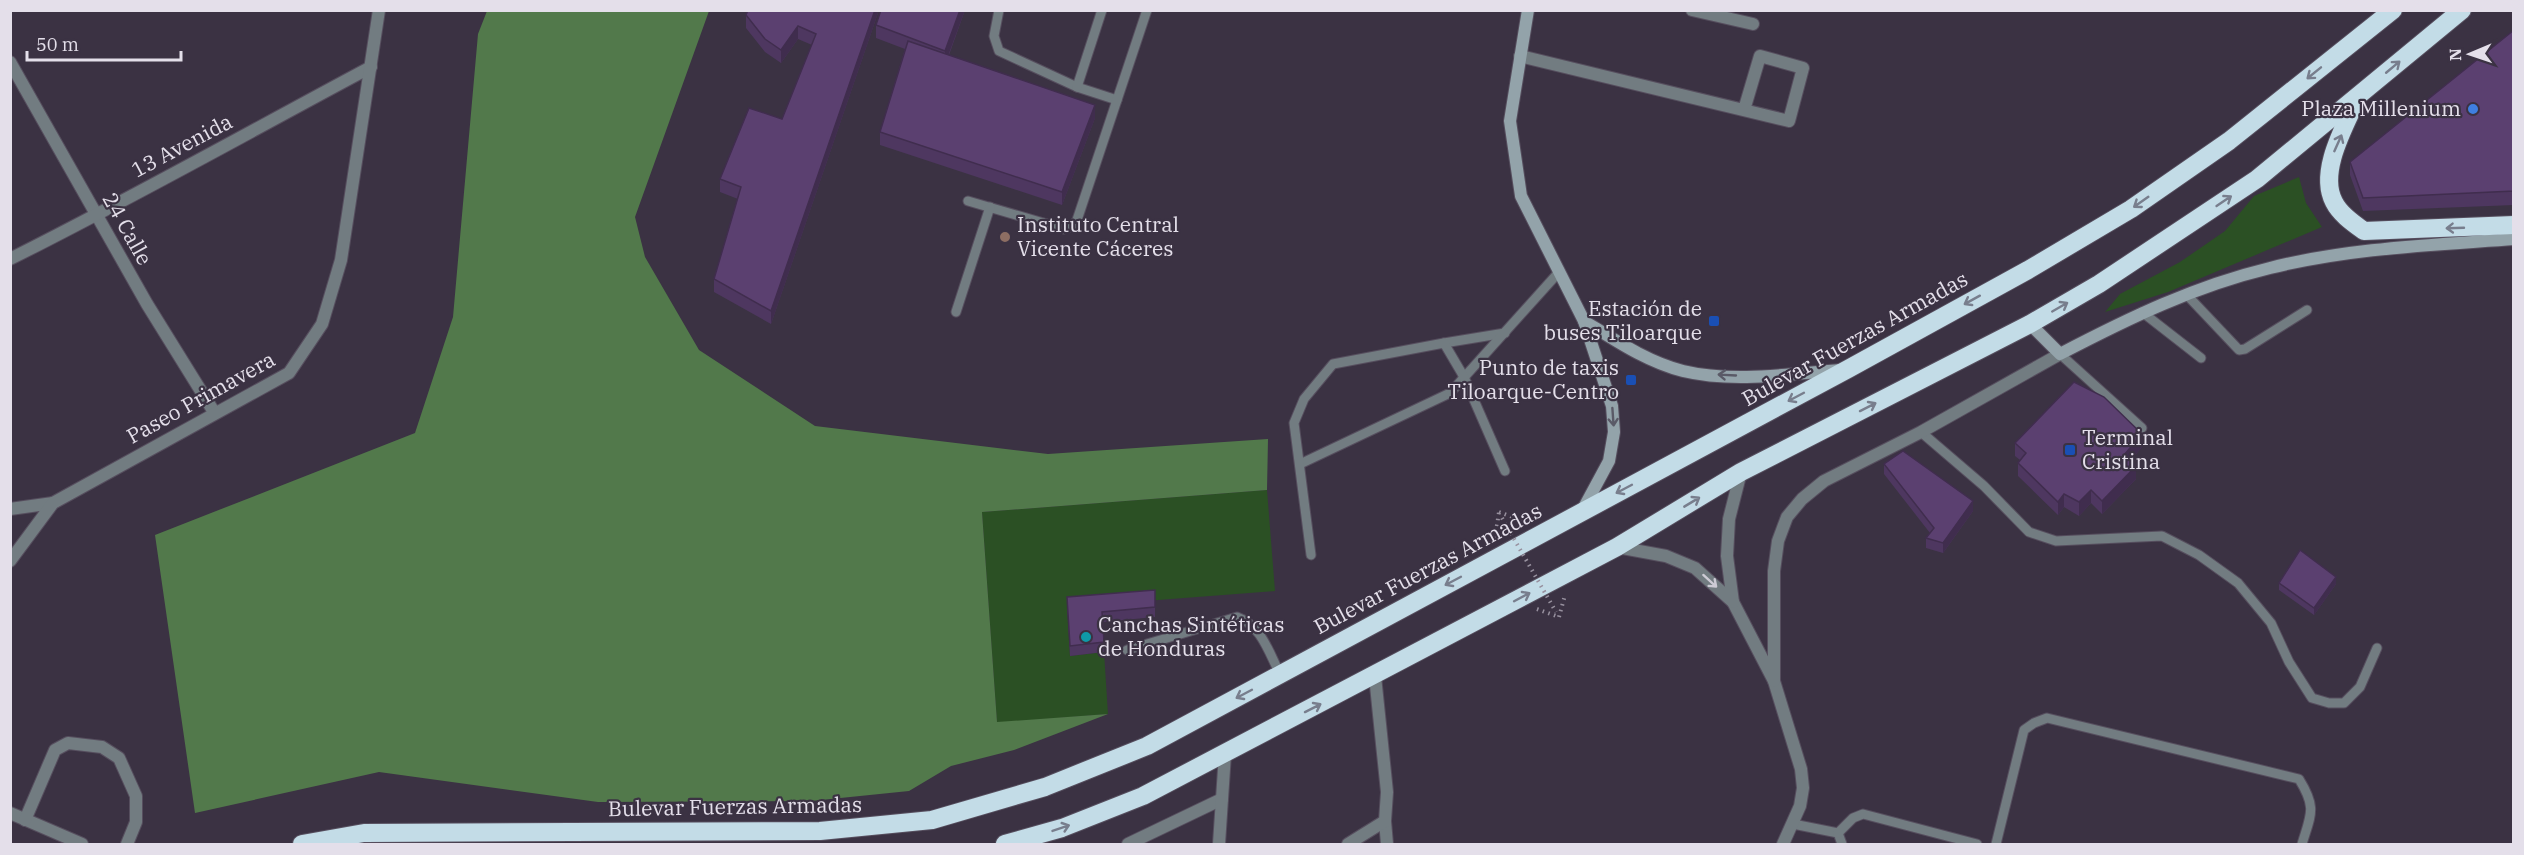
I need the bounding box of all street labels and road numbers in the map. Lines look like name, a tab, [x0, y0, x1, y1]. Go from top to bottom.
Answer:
street label: 13 Avenida	[126, 107, 237, 183]
street label: 24 Calle	[97, 187, 159, 270]
street label: Bulevar Fuerzas Armadas	[1737, 264, 1972, 412]
street label: Paseo Primavera	[121, 345, 280, 450]
street label: Bulevar Fuerzas Armadas	[1309, 496, 1546, 640]
street label: Bulevar Fuerzas Armadas	[608, 790, 862, 822]

